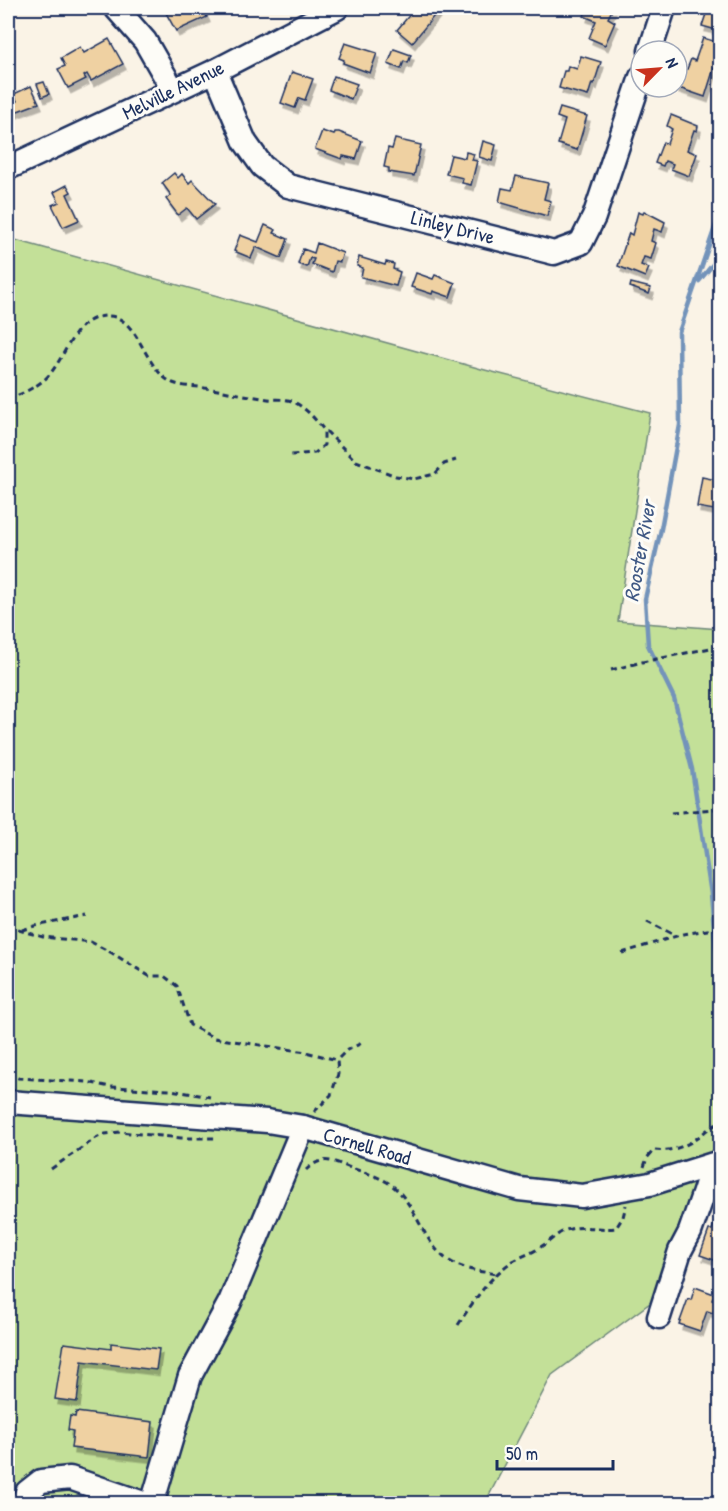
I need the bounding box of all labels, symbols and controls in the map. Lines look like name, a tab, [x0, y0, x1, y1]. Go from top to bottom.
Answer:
north arrow	[629, 39, 689, 99]
street label: Melville Avenue	[118, 53, 228, 126]
text: N	[661, 54, 685, 72]
street label: Linley Drive	[409, 203, 498, 250]
water label: Rooster River	[616, 495, 663, 604]
street label: Cornell Road	[320, 1120, 414, 1171]
scale bar	[497, 1433, 612, 1471]
text: 50 m	[506, 1441, 538, 1466]

